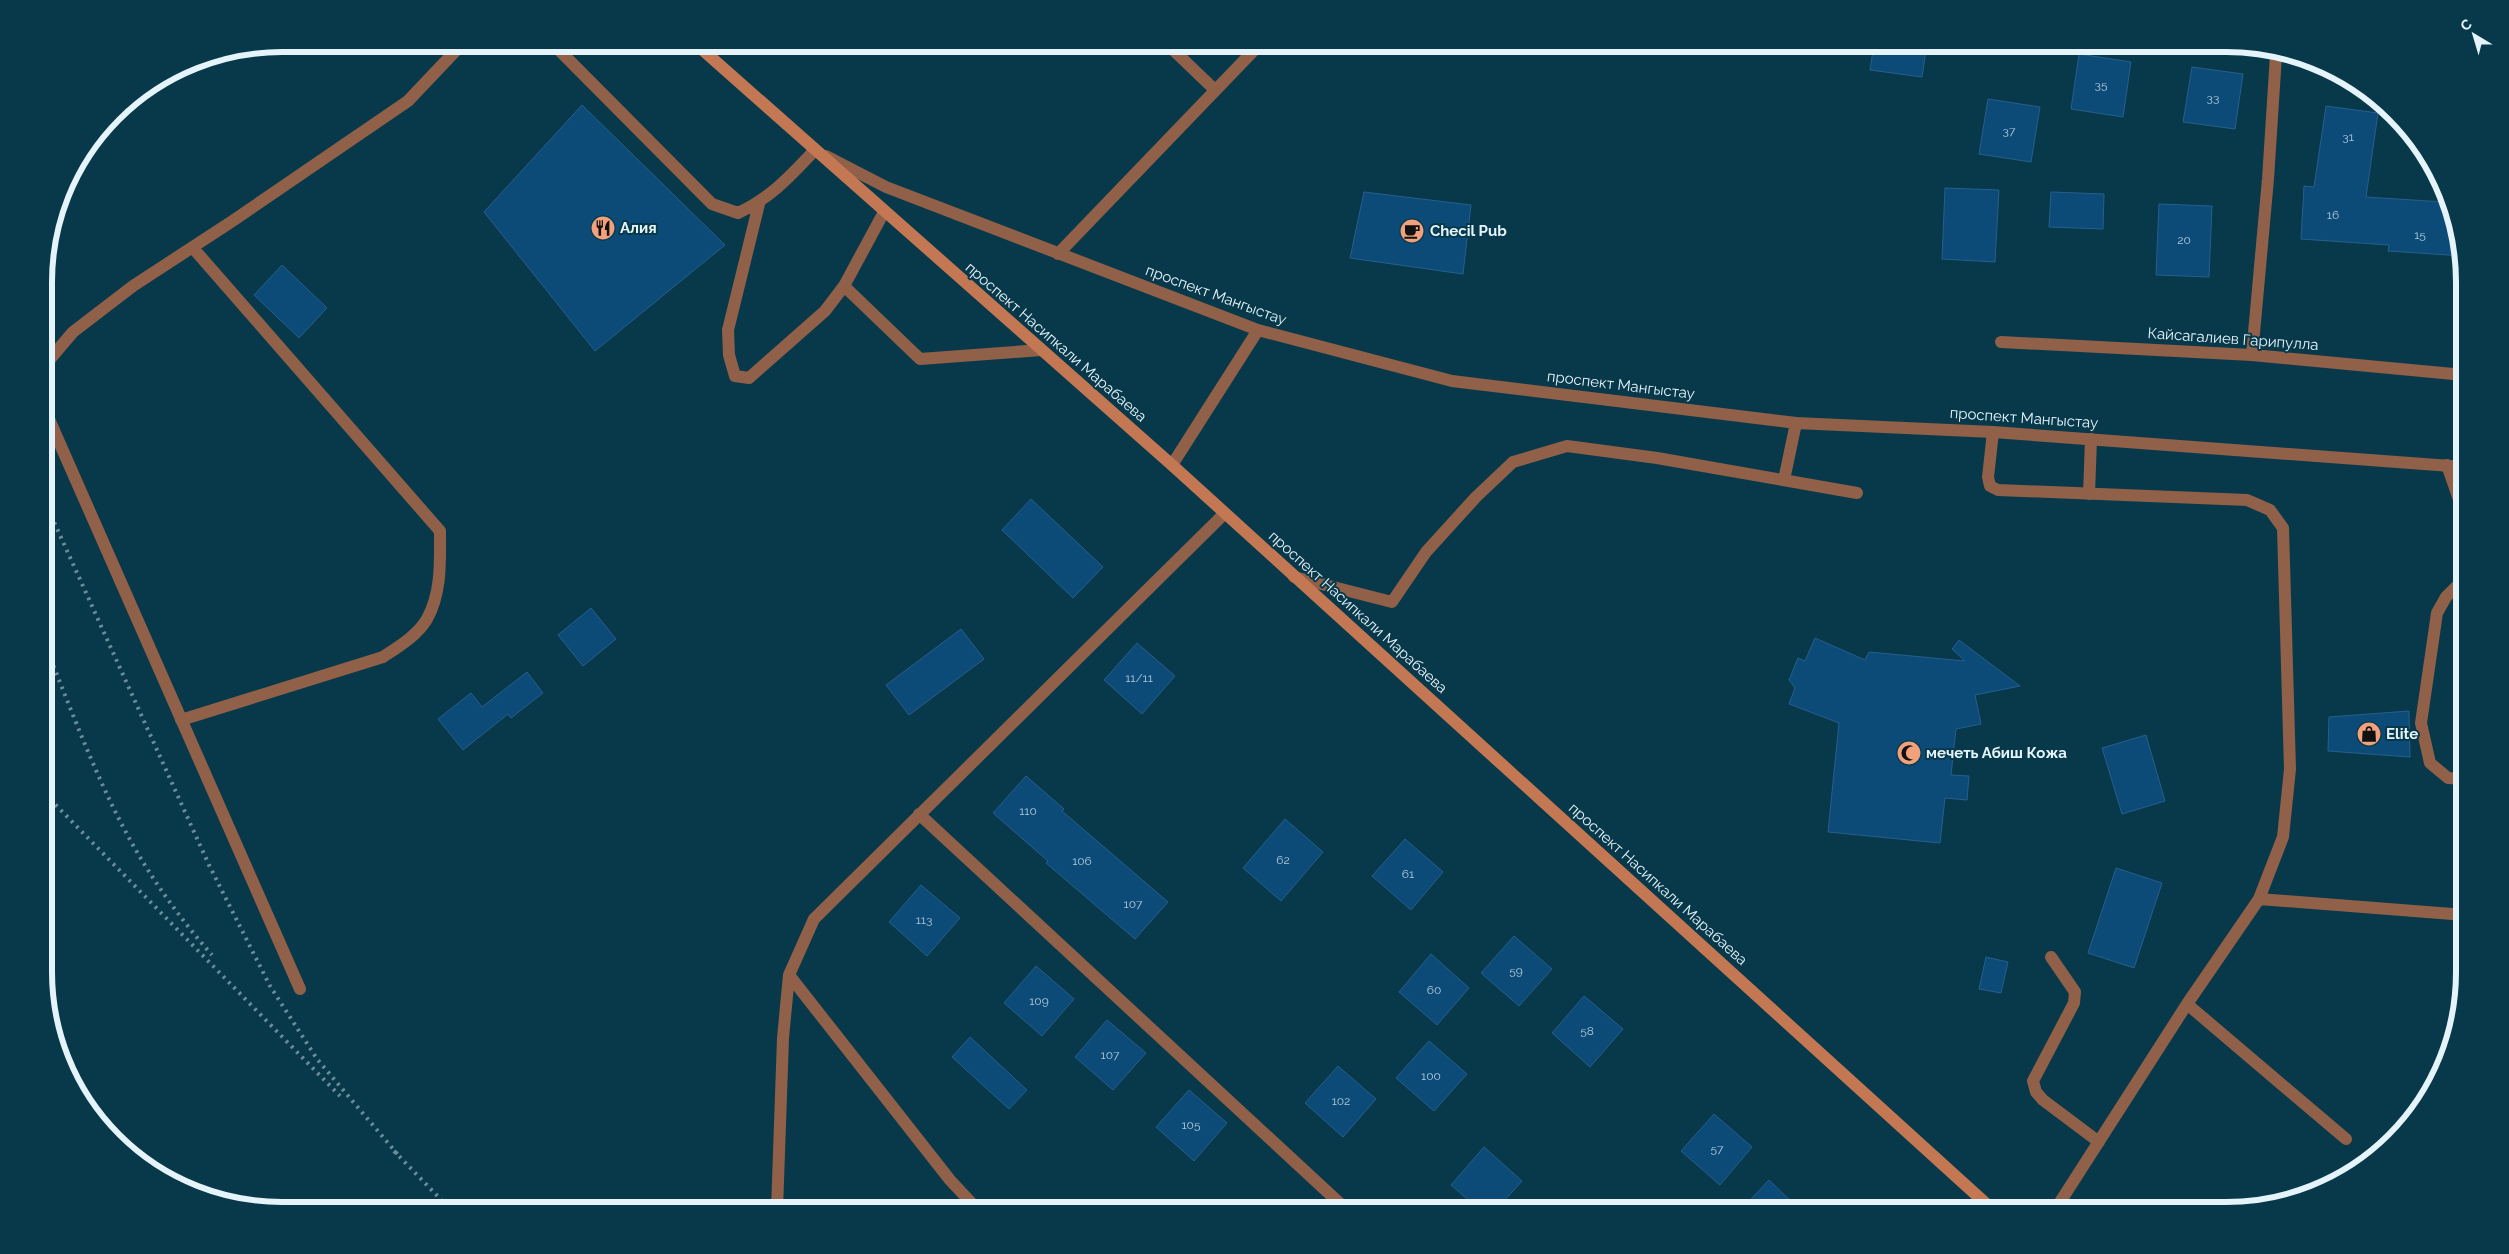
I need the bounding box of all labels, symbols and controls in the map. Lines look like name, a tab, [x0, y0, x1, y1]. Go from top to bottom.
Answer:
north arrow	[2449, 10, 2499, 60]
text: С	[2457, 15, 2475, 34]
house number: 35	[2095, 78, 2108, 92]
house number: 33	[2207, 91, 2219, 105]
house number: 37	[2003, 124, 2016, 138]
house number: 31	[2342, 130, 2354, 144]
house number: 16	[2327, 208, 2339, 222]
restaurant icon: Алия	[590, 215, 616, 241]
cafe icon: Checil Pub	[1399, 218, 1425, 244]
place label: Алия	[620, 219, 657, 237]
place label: Checil Pub	[1430, 222, 1507, 240]
house number: 15	[2414, 228, 2426, 242]
house number: 20	[2177, 233, 2191, 247]
street label: проспект Насипкали Марабаева	[962, 258, 1150, 426]
street label: проспект Мангыстау	[1143, 261, 1289, 329]
street label: Кайсагалиев Гарипулла	[2147, 324, 2319, 354]
street label: проспект Мангыстау	[1546, 367, 1696, 403]
street label: проспект Мангыстау	[1949, 404, 2099, 432]
street label: проспект Насипкали Марабаева	[1265, 527, 1451, 697]
house number: 11/11	[1125, 671, 1153, 685]
shop icon: Elite	[2356, 721, 2382, 747]
place label: Elite	[2386, 725, 2418, 743]
mosque icon: мечеть Абиш Кожа	[1896, 740, 1922, 766]
place label: мечеть Абиш Кожа	[1926, 744, 2067, 762]
street label: проспект Насипкали Марабаева	[1565, 799, 1751, 969]
house number: 110	[1019, 804, 1037, 818]
house number: 62	[1276, 853, 1290, 867]
house number: 106	[1072, 854, 1092, 868]
house number: 61	[1402, 867, 1414, 881]
house number: 107	[1124, 897, 1143, 911]
house number: 113	[916, 913, 932, 927]
house number: 59	[1509, 964, 1523, 978]
house number: 60	[1427, 983, 1441, 997]
house number: 109	[1029, 994, 1049, 1008]
house number: 58	[1580, 1024, 1594, 1038]
house number: 107	[1101, 1048, 1120, 1062]
house number: 100	[1421, 1069, 1441, 1083]
house number: 102	[1332, 1094, 1350, 1108]
house number: 105	[1181, 1118, 1201, 1132]
house number: 57	[1711, 1142, 1724, 1156]

